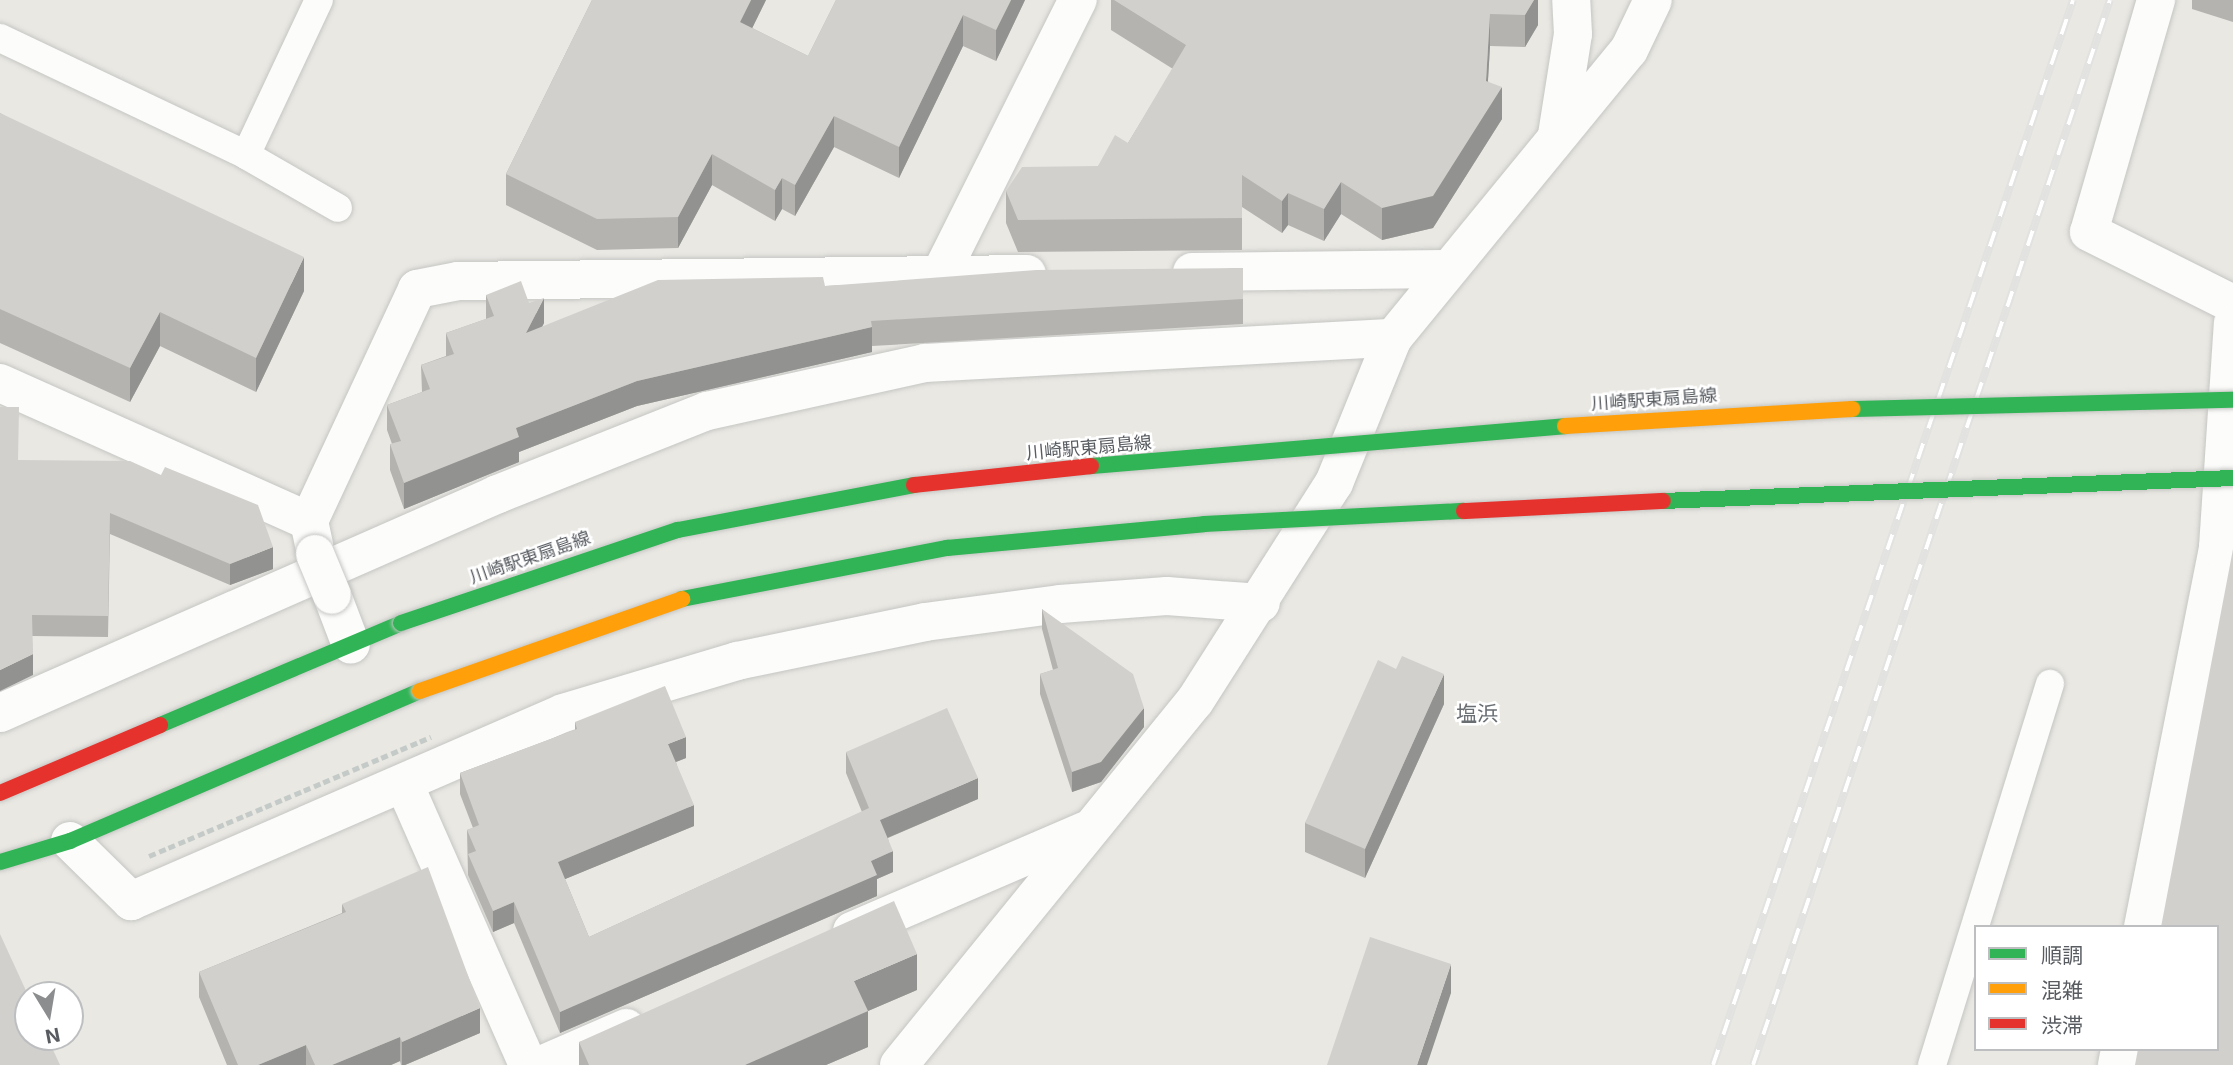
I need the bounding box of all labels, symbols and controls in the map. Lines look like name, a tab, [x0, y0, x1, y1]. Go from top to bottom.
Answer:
street label: 川崎駅東扇島線	[1590, 385, 1718, 415]
street label: 川崎駅東扇島線	[1025, 432, 1153, 464]
street label: 川崎駅東扇島線	[467, 527, 593, 589]
district label: 塩浜	[1456, 701, 1498, 727]
legend	[1974, 925, 2219, 1051]
text: 順調	[2041, 943, 2083, 968]
text: 混雑	[2041, 978, 2083, 1003]
north arrow	[14, 981, 84, 1051]
text: 渋滞	[2041, 1013, 2083, 1038]
text: N	[43, 1022, 62, 1048]

